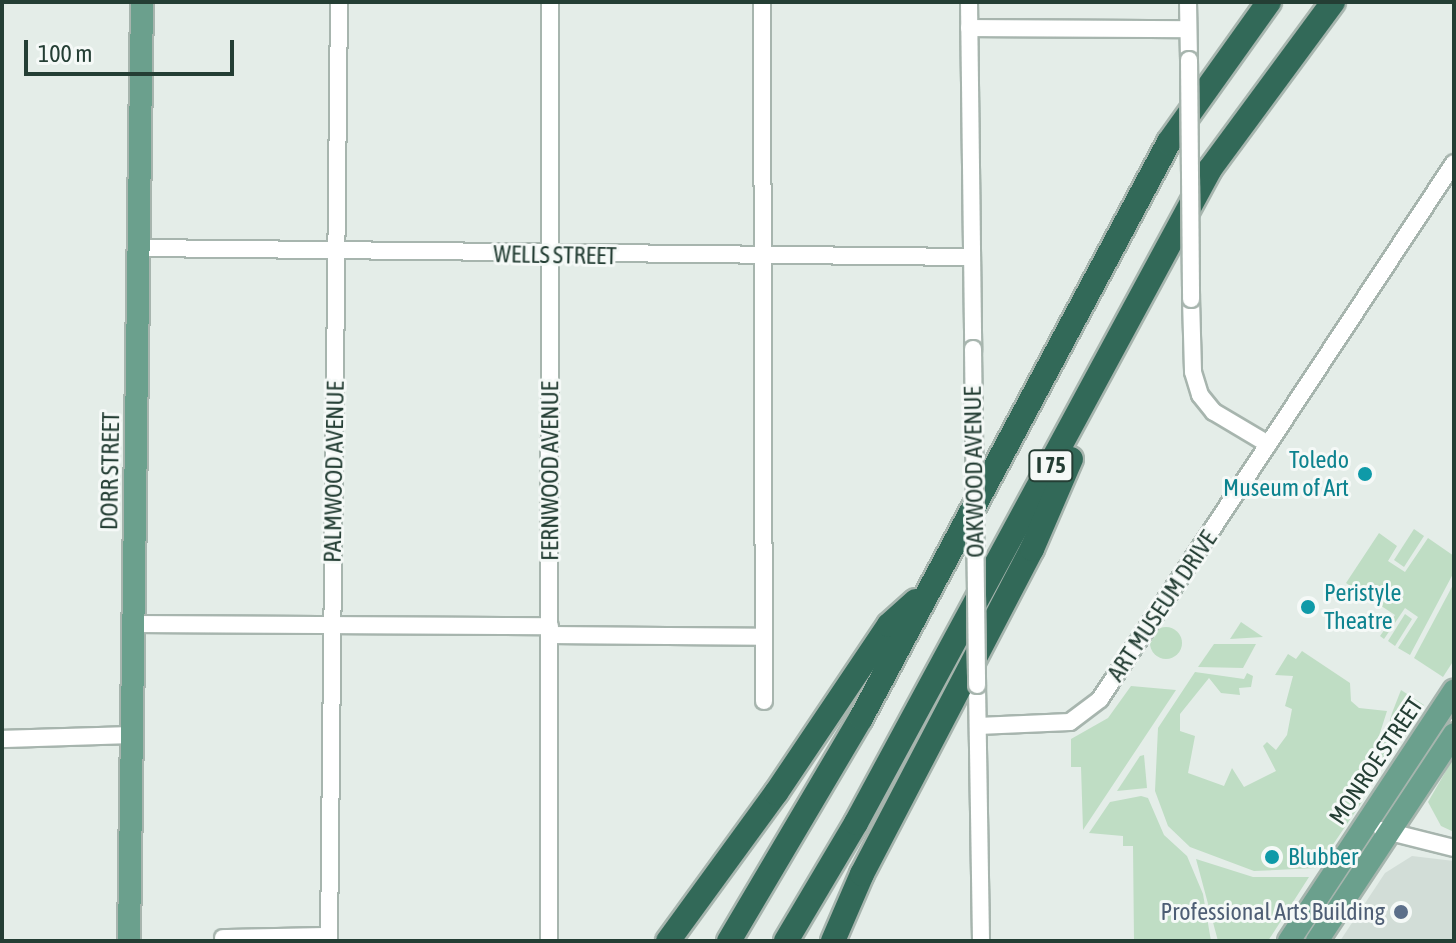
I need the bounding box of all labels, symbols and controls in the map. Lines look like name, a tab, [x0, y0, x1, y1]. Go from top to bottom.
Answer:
scale bar	[28, 24, 238, 74]
text: 100 m	[38, 40, 92, 67]
street label: WELLS STREET	[493, 240, 617, 270]
street label: PALMWOOD AVENUE	[318, 381, 350, 563]
street label: FERNWOOD AVENUE	[536, 381, 564, 561]
street label: OAKWOOD AVENUE	[958, 386, 990, 558]
street label: DORR STREET	[95, 412, 125, 530]
place label: Toledo Museum of Art	[1223, 446, 1349, 502]
road number: I 75	[1027, 448, 1075, 484]
marker: Toledo Museum of Art	[1356, 465, 1374, 483]
street label: ART MUSEUM DRIVE	[1101, 525, 1223, 687]
place label: Peristyle Theatre	[1324, 579, 1401, 635]
marker: Peristyle Theatre	[1299, 598, 1317, 616]
street label: MONROE STREET	[1323, 692, 1429, 830]
place label: Blubber	[1288, 843, 1358, 871]
marker: Blubber	[1263, 848, 1281, 866]
place label: Professional Arts Building	[1160, 898, 1385, 926]
marker: Professional Arts Building	[1392, 903, 1410, 921]

